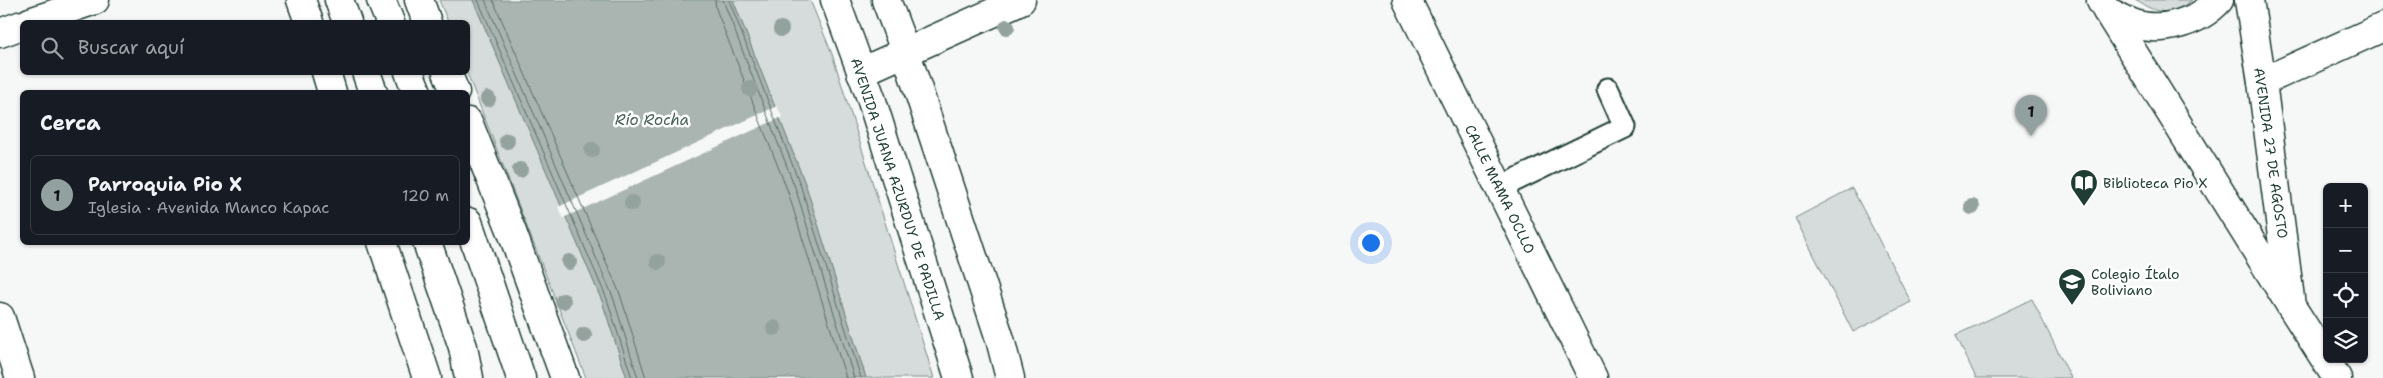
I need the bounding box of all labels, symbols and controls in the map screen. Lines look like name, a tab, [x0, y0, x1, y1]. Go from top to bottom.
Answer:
search box	[20, 20, 470, 75]
icon: search	[38, 34, 66, 62]
text: Buscar aquí	[78, 35, 184, 60]
street label: AVENIDA JUANA AZURDUY DE PADILLA	[847, 55, 949, 323]
street label: AVENIDA 27 DE AGOSTO	[2250, 66, 2292, 240]
pin: 1	[2015, 95, 2047, 136]
text: Cerca	[40, 109, 101, 137]
water label: Río Rocha	[615, 110, 689, 130]
street label: CALLE MAMA OCLLO	[1461, 122, 1539, 256]
library icon: Biblioteca Pio X	[2069, 168, 2099, 207]
text: Parroquia Pio X	[88, 172, 242, 197]
place label: Biblioteca Pio X	[2103, 174, 2207, 192]
map controls	[2323, 183, 2368, 363]
button: +	[2323, 183, 2368, 228]
text: 1	[53, 185, 61, 206]
text: 120 m	[402, 185, 449, 206]
text: Iglesia · Avenida Manco Kapac	[88, 197, 329, 218]
button: −	[2323, 228, 2368, 273]
your location	[1358, 230, 1384, 256]
place label: Colegio Ítalo Boliviano	[2091, 265, 2179, 299]
school or university icon: Colegio Ítalo Boliviano	[2057, 267, 2087, 306]
button: locate	[2323, 273, 2368, 318]
button: layers	[2323, 318, 2368, 363]

